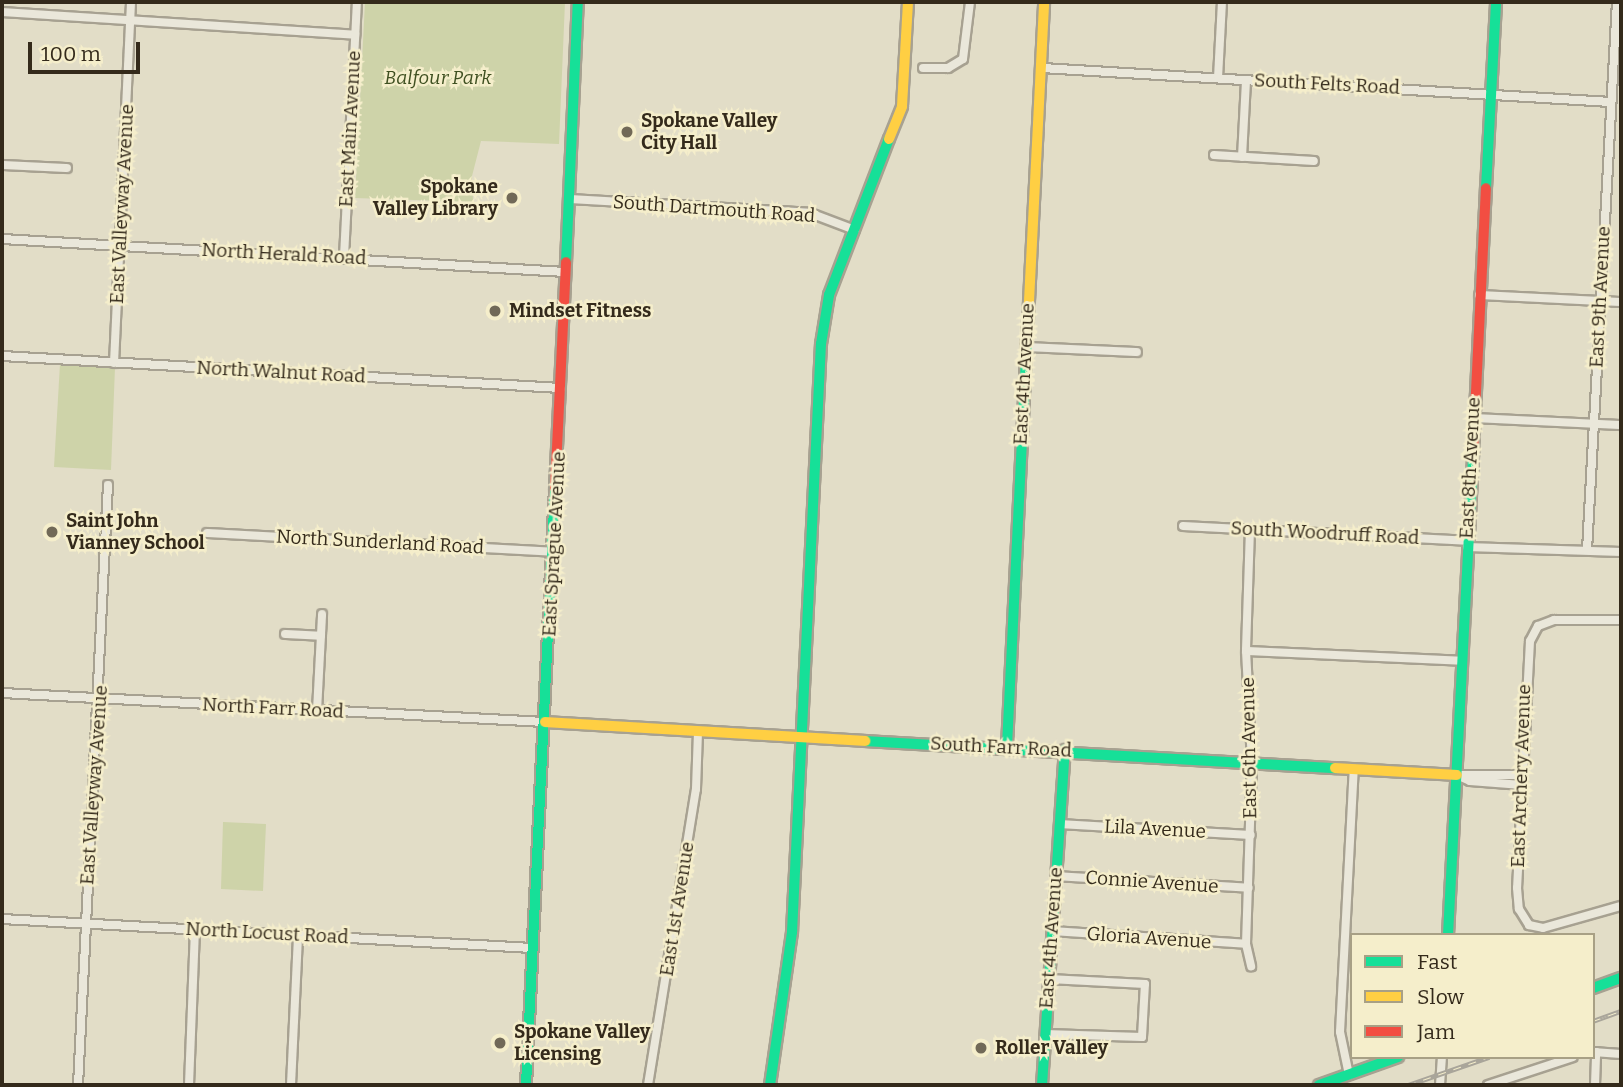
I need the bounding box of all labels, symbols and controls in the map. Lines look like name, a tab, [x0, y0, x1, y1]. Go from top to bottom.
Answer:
scale bar	[32, 28, 144, 72]
text: 100 m	[41, 41, 101, 67]
street label: East Main Avenue	[335, 50, 365, 208]
park label: Balfour Park	[384, 67, 492, 89]
street label: South Felts Road	[1253, 69, 1401, 99]
street label: East Valleyway Avenue	[105, 103, 139, 305]
place label: Spokane Valley City Hall	[641, 110, 777, 154]
marker: Spokane Valley City Hall	[619, 124, 635, 140]
place label: Spokane Valley Library	[373, 176, 498, 220]
marker: Spokane Valley Library	[504, 190, 520, 206]
street label: South Dartmouth Road	[612, 191, 816, 227]
street label: East 9th Avenue	[1585, 226, 1615, 368]
street label: North Herald Road	[201, 238, 367, 270]
place label: Mindset Fitness	[509, 300, 651, 322]
marker: Mindset Fitness	[487, 303, 503, 319]
street label: East 4th Avenue	[1009, 303, 1039, 445]
street label: North Walnut Road	[196, 356, 366, 388]
street label: East 8th Avenue	[1455, 397, 1485, 539]
street label: East Sprague Avenue	[538, 451, 570, 637]
place label: Saint John Vianney School	[66, 510, 205, 554]
street label: South Woodruff Road	[1230, 517, 1420, 549]
marker: Saint John Vianney School	[44, 524, 60, 540]
street label: North Sunderland Road	[275, 525, 485, 559]
street label: East 6th Avenue	[1236, 677, 1262, 819]
street label: East Valleyway Avenue	[76, 684, 112, 886]
street label: East Archery Avenue	[1506, 684, 1536, 868]
street label: North Farr Road	[202, 693, 344, 723]
street label: South Farr Road	[930, 732, 1072, 762]
street label: Lila Avenue	[1103, 815, 1207, 843]
street label: East 1st Avenue	[655, 840, 699, 978]
street label: East 4th Avenue	[1035, 866, 1067, 1010]
street label: Connie Avenue	[1085, 866, 1219, 898]
street label: North Locust Road	[185, 917, 349, 949]
street label: Gloria Avenue	[1086, 922, 1212, 954]
legend	[1350, 933, 1595, 1059]
text: Fast	[1417, 949, 1457, 975]
text: Slow	[1417, 984, 1464, 1010]
text: Jam	[1417, 1019, 1455, 1045]
place label: Spokane Valley Licensing	[514, 1021, 650, 1065]
marker: Spokane Valley Licensing	[492, 1035, 508, 1051]
place label: Roller Valley	[995, 1037, 1108, 1059]
marker: Roller Valley	[973, 1040, 989, 1056]

